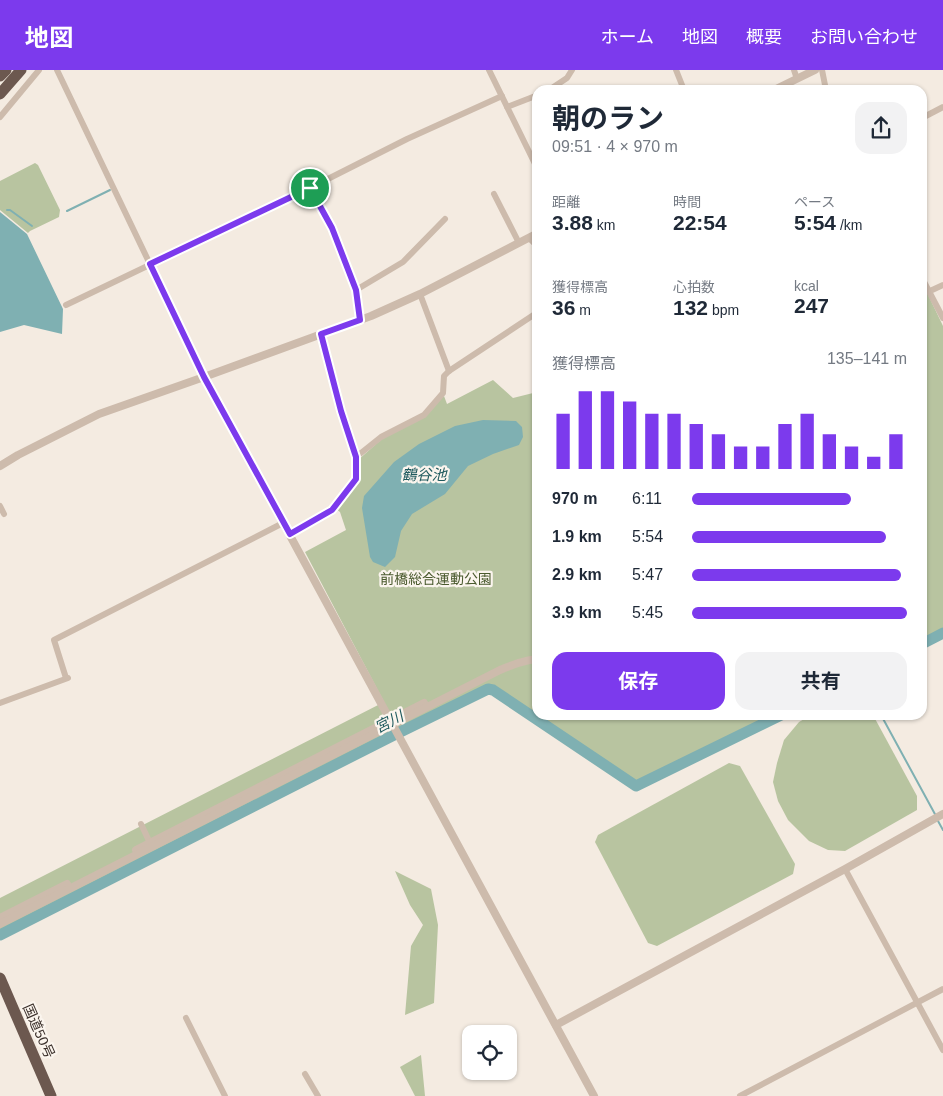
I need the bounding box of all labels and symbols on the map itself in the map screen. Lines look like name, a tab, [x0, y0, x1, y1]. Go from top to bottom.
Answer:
pin	[289, 167, 331, 209]
water label: 鶴谷池	[401, 466, 448, 483]
park label: 前橋総合運動公園	[380, 571, 492, 587]
water label: 宮川	[372, 706, 408, 736]
street label: 国道50号	[20, 1001, 58, 1061]

